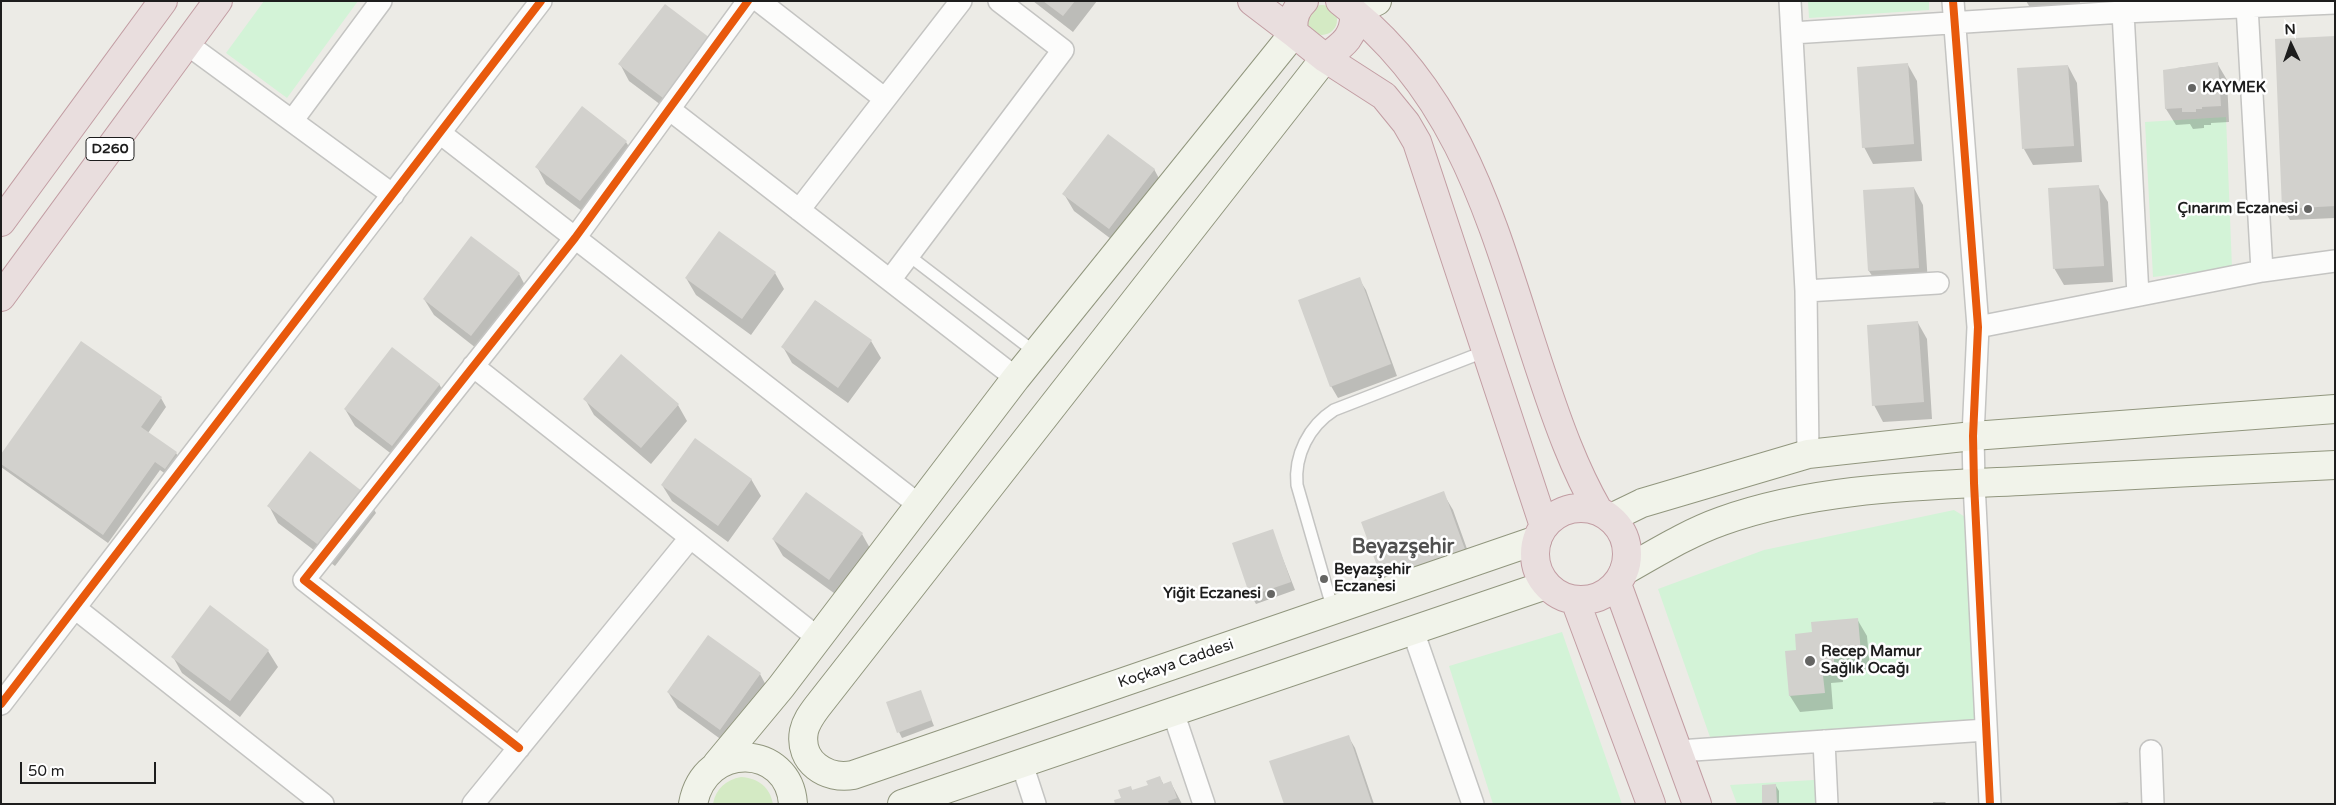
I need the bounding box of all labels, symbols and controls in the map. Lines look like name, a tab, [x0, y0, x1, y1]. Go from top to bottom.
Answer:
north arrow	[2266, 20, 2316, 70]
text: N	[2284, 21, 2296, 38]
place label: KAYMEK	[2202, 79, 2266, 97]
marker: KAYMEK	[2186, 82, 2198, 94]
road number: D260	[86, 138, 134, 160]
place label: Çınarım Eczanesi	[2177, 200, 2298, 218]
marker: Çınarım Eczanesi	[2302, 203, 2314, 215]
district label: Beyazşehir	[1352, 536, 1454, 560]
place label: Beyazşehir Eczanesi	[1334, 561, 1411, 596]
marker: Beyazşehir Eczanesi	[1318, 573, 1330, 585]
place label: Yiğit Eczanesi	[1163, 585, 1261, 603]
marker: Yiğit Eczanesi	[1265, 588, 1277, 600]
street label: Koçkaya Caddesi	[1116, 636, 1236, 692]
place label: Recep Mamur Sağlık Ocağı	[1821, 643, 1921, 678]
marker: Recep Mamur Sağlık Ocağı	[1803, 654, 1817, 668]
scale bar	[22, 752, 159, 784]
text: 50 m	[28, 762, 65, 780]

